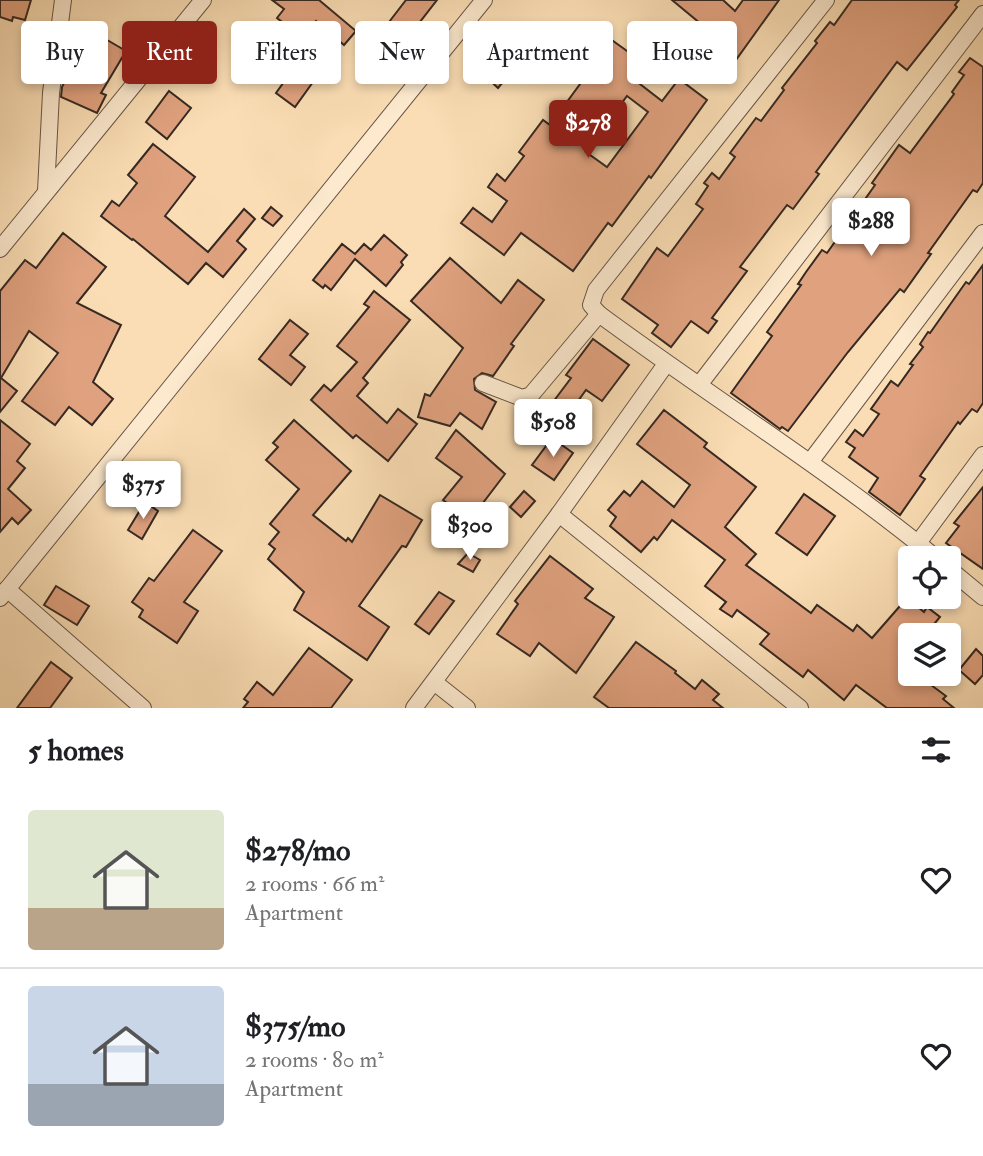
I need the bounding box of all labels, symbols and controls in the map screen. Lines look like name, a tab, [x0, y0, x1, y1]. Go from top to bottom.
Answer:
chip: Buy	[21, 21, 108, 84]
chip: Rent	[122, 21, 217, 84]
chip: Filters	[231, 21, 341, 84]
chip: New	[355, 21, 449, 84]
chip: Apartment	[463, 21, 613, 84]
chip: House	[627, 21, 737, 84]
pin: $278	[547, 100, 629, 160]
text: $278	[565, 108, 611, 137]
pin: $288	[830, 198, 912, 258]
text: $288	[848, 206, 894, 235]
pin: $508	[512, 400, 594, 459]
text: $508	[530, 407, 576, 436]
pin: $375	[102, 462, 184, 521]
text: $375	[122, 469, 164, 498]
pin: $300	[429, 503, 511, 562]
text: $300	[447, 510, 493, 539]
map controls	[898, 546, 961, 686]
button: locate	[898, 546, 961, 609]
button: layers	[898, 623, 961, 686]
icon: filters	[917, 731, 955, 769]
text: 5 homes	[28, 732, 124, 769]
text: $278/mo	[245, 832, 350, 869]
icon: home	[84, 838, 168, 922]
icon: heart	[917, 861, 955, 899]
text: 2 rooms · 66 m²	[245, 869, 384, 898]
text: Apartment	[245, 898, 343, 927]
text: $375/mo	[245, 1008, 345, 1045]
icon: home	[84, 1014, 168, 1098]
icon: heart	[917, 1037, 955, 1075]
text: 2 rooms · 80 m²	[245, 1045, 384, 1074]
text: Apartment	[245, 1074, 343, 1103]

